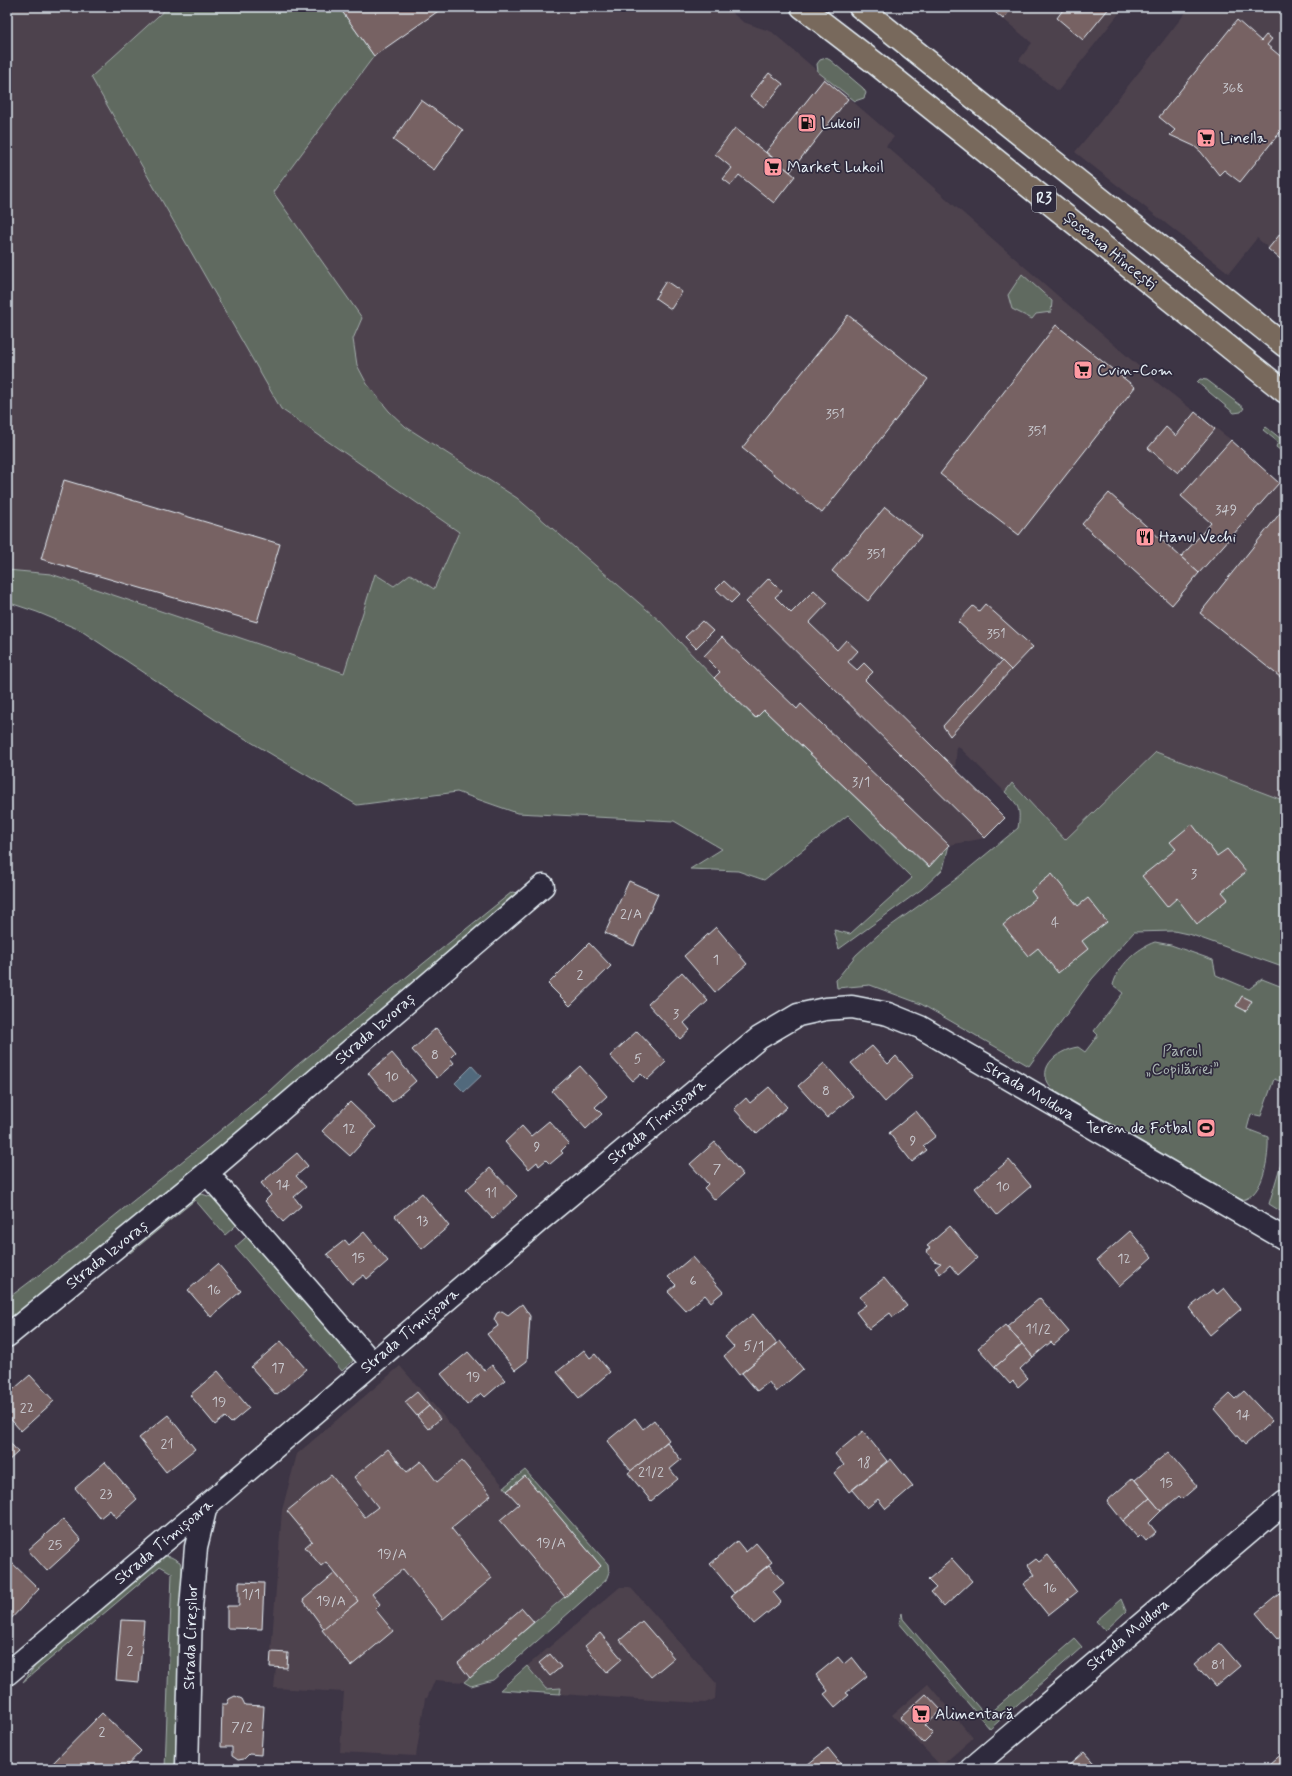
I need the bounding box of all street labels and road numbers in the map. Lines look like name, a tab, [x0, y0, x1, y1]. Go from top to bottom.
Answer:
road number: R3	[1032, 186, 1056, 212]
street label: Șoseaua Hîncești	[1059, 207, 1161, 295]
street label: Strada Izvoraș	[331, 989, 419, 1069]
street label: Strada Moldova	[979, 1056, 1079, 1126]
street label: Strada Timișoara	[603, 1074, 711, 1170]
street label: Strada Izvoraș	[62, 1216, 152, 1294]
street label: Strada Timișoara	[356, 1283, 464, 1379]
street label: Strada Timișoara	[110, 1494, 218, 1590]
street label: Strada Cireșilor	[179, 1583, 203, 1690]
street label: Strada Moldova	[1082, 1594, 1174, 1676]

